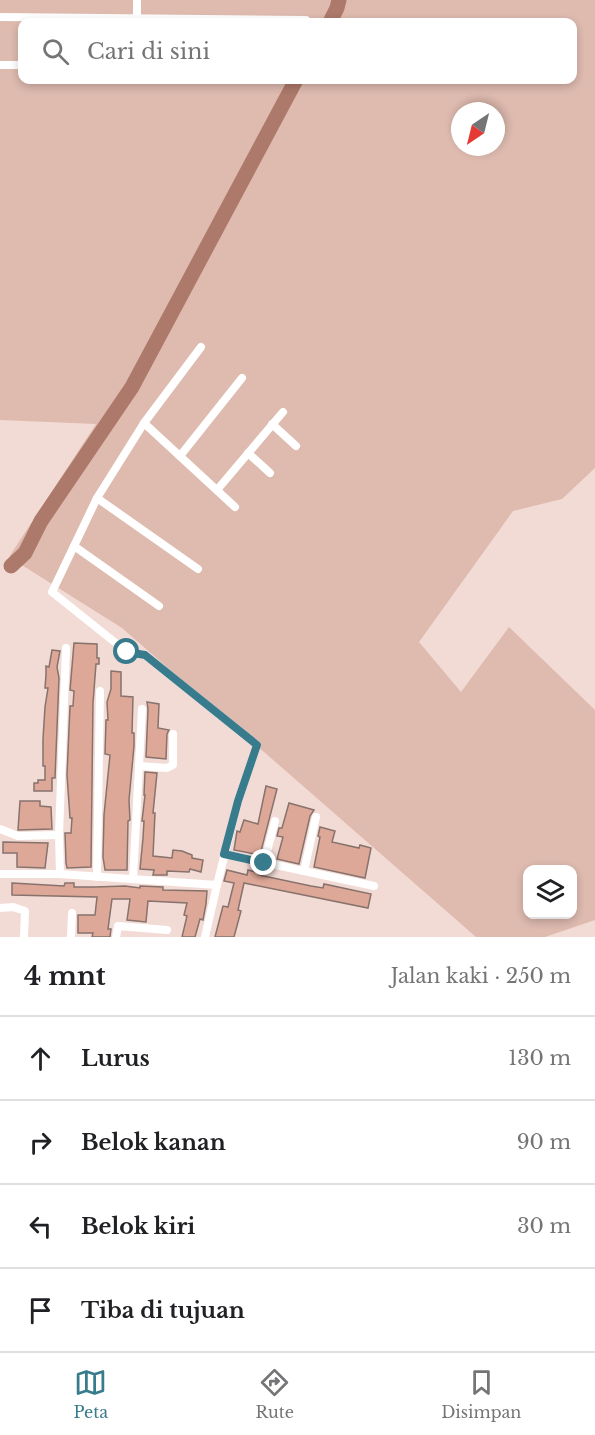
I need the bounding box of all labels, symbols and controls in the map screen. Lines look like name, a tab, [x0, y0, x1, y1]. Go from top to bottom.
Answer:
search box	[18, 18, 577, 84]
icon: search	[39, 35, 72, 68]
text: Cari di sini	[87, 38, 210, 65]
north arrow	[451, 102, 505, 156]
route start	[113, 638, 139, 664]
route end	[250, 849, 276, 875]
map controls	[523, 865, 577, 919]
button: layers	[523, 865, 577, 919]
text: 4 mnt	[24, 960, 106, 992]
text: Jalan kaki · 250 m	[391, 964, 571, 988]
icon: ahead	[24, 1042, 57, 1075]
text: Lurus	[81, 1045, 150, 1072]
text: 130 m	[508, 1046, 571, 1070]
icon: right	[24, 1126, 57, 1159]
text: Belok kanan	[81, 1129, 226, 1156]
text: 90 m	[517, 1130, 571, 1154]
icon: left	[24, 1210, 57, 1243]
text: Belok kiri	[81, 1213, 195, 1240]
text: 30 m	[517, 1214, 571, 1238]
icon: arrive	[24, 1294, 57, 1327]
text: Tiba di tujuan	[81, 1297, 245, 1324]
tab: Peta	[74, 1366, 108, 1422]
tab: Rute	[255, 1366, 294, 1422]
tab: Disimpan	[441, 1366, 521, 1422]

